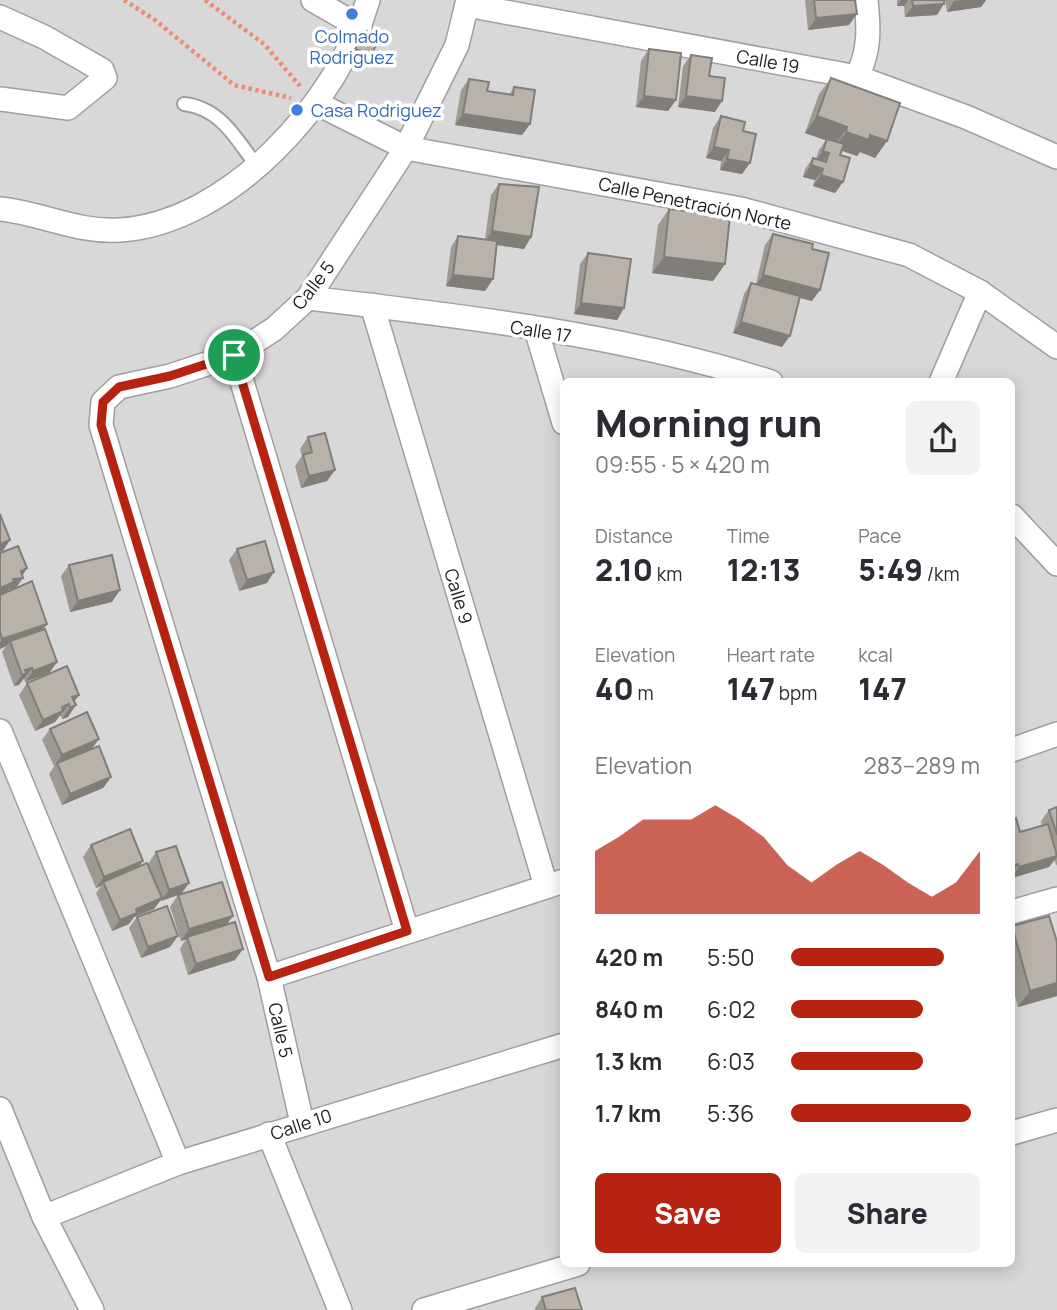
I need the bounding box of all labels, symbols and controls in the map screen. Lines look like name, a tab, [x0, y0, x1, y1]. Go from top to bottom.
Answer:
marker: Colmado Rodriguez	[344, 6, 360, 22]
place label: Colmado Rodriguez	[310, 24, 394, 69]
street label: Calle 19	[735, 44, 801, 78]
place label: Casa Rodriguez	[311, 98, 442, 122]
marker: Casa Rodriguez	[289, 102, 305, 118]
street label: Calle Penetración Norte	[596, 171, 794, 235]
street label: Calle 5	[286, 256, 340, 314]
street label: Calle 17	[509, 314, 573, 348]
pin	[204, 325, 264, 385]
icon: arrive	[215, 336, 253, 374]
text: Morning run	[595, 396, 822, 448]
button: share	[906, 401, 980, 475]
text: 09:55 · 5 × 420 m	[595, 448, 770, 480]
text: Distance	[595, 523, 673, 549]
text: Time	[727, 523, 770, 549]
text: Pace	[858, 523, 901, 549]
text: 2.10	[595, 549, 653, 590]
text: 12:13	[727, 549, 800, 590]
text: 5:49	[858, 549, 923, 590]
text: km	[653, 561, 682, 587]
text: /km	[923, 561, 960, 587]
street label: Calle 9	[439, 565, 479, 627]
text: Elevation	[595, 642, 675, 668]
text: Heart rate	[727, 642, 815, 668]
text: kcal	[858, 642, 893, 668]
text: 40	[595, 668, 634, 709]
text: 147	[727, 668, 775, 709]
text: 147	[858, 668, 907, 709]
text: m	[634, 680, 654, 706]
text: bpm	[775, 680, 817, 706]
text: Elevation	[595, 749, 692, 781]
text: 283–289 m	[864, 749, 980, 781]
text: 420 m	[595, 941, 663, 973]
text: 5:50	[707, 941, 754, 973]
text: 840 m	[595, 993, 664, 1025]
text: 6:02	[707, 993, 755, 1025]
street label: Calle 5	[263, 1000, 299, 1060]
text: 1.3 km	[595, 1045, 662, 1077]
text: 6:03	[707, 1045, 755, 1077]
text: 1.7 km	[595, 1097, 661, 1129]
text: 5:36	[707, 1097, 754, 1129]
street label: Calle 10	[267, 1103, 335, 1145]
button: Save	[595, 1173, 781, 1253]
button: Share	[795, 1173, 980, 1253]

